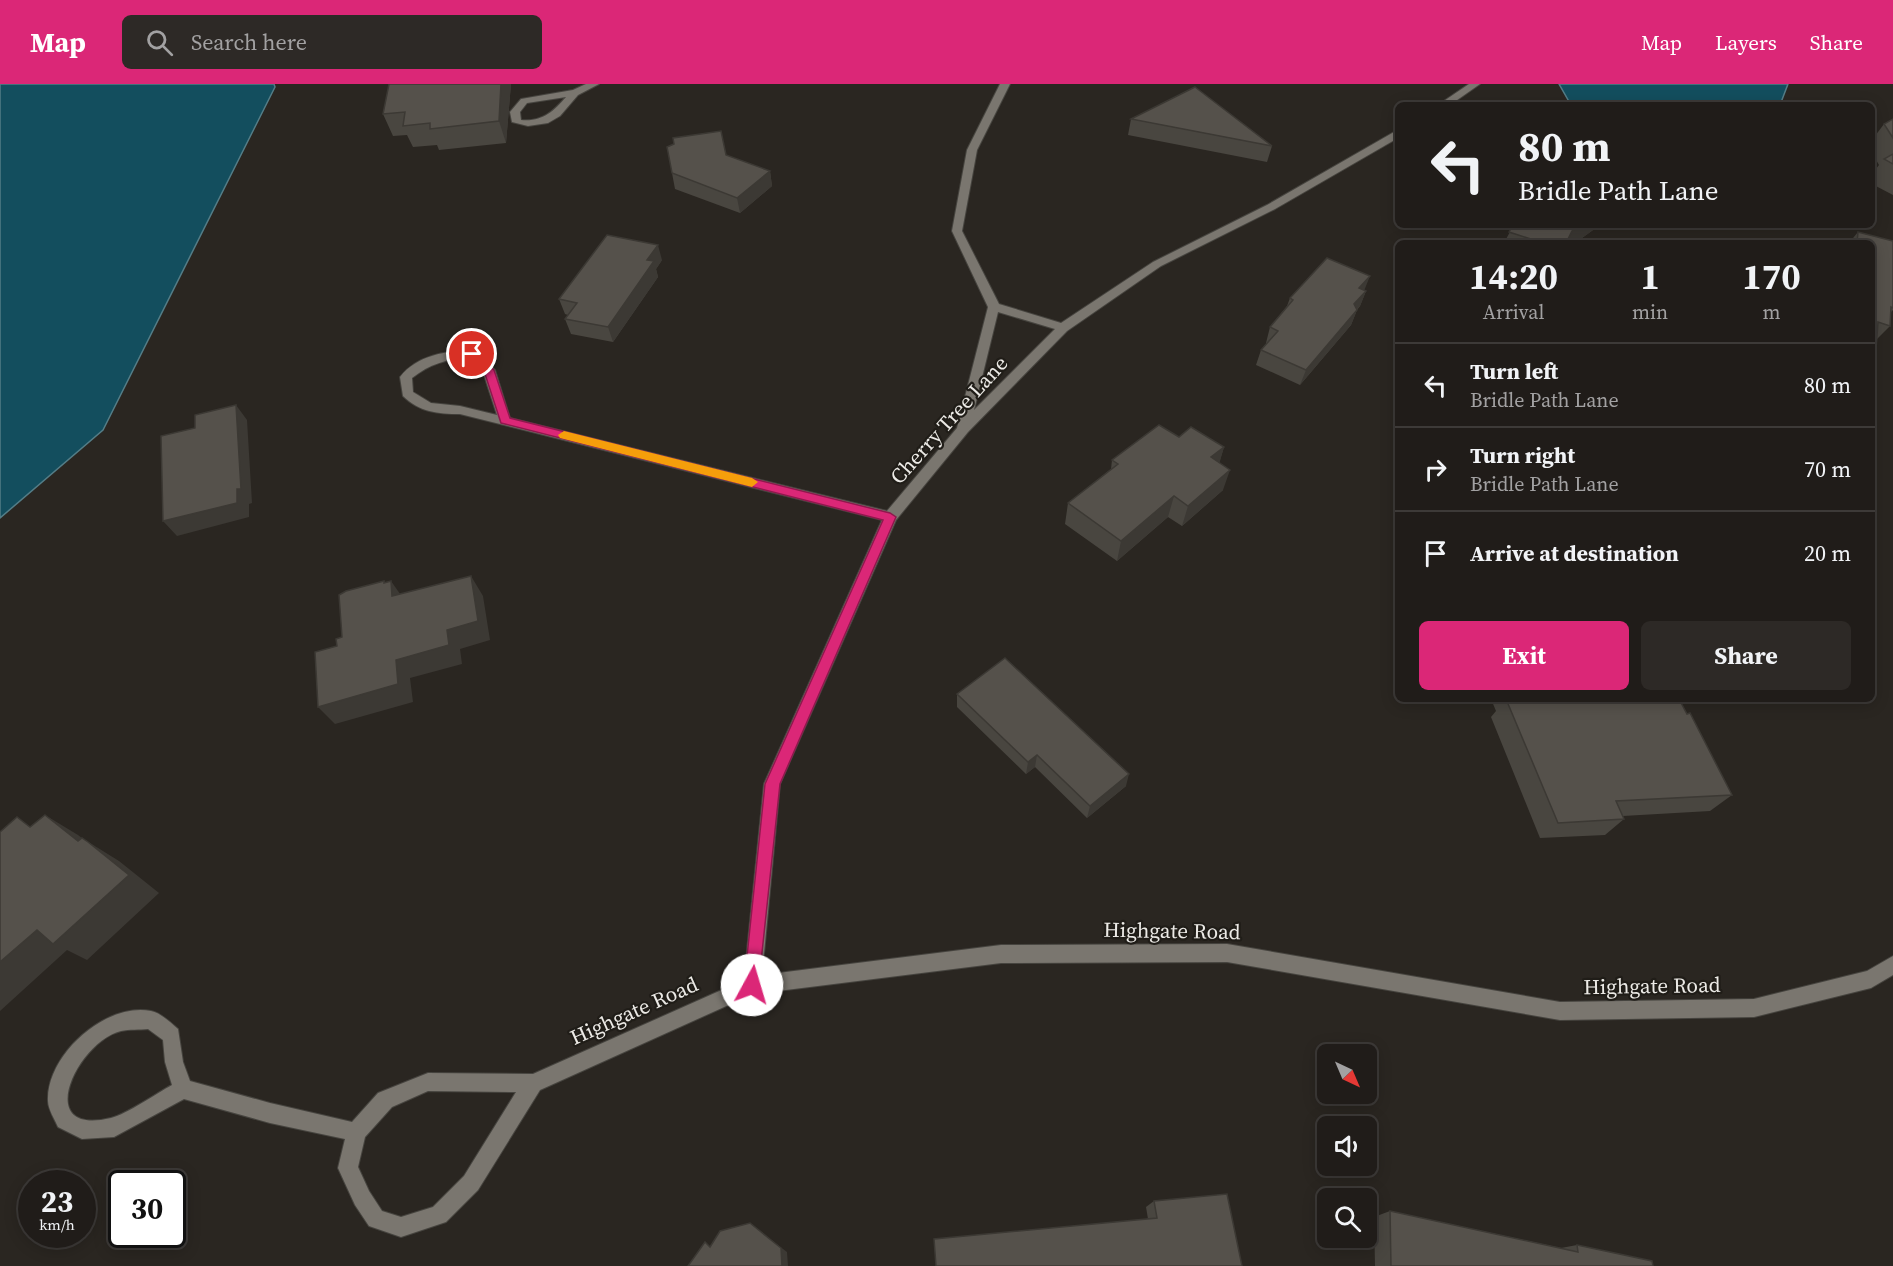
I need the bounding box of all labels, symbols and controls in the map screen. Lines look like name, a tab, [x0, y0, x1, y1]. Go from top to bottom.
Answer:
search box	[122, 15, 542, 69]
text: Map	[30, 23, 86, 61]
icon: search	[143, 26, 176, 59]
text: Search here	[191, 27, 307, 57]
text: Map	[1641, 28, 1682, 57]
text: Layers	[1715, 28, 1777, 57]
text: Share	[1810, 28, 1863, 57]
text: 80 m	[1518, 117, 1611, 175]
icon: left	[1419, 126, 1497, 204]
text: Bridle Path Lane	[1518, 172, 1719, 209]
text: 14:20	[1469, 252, 1558, 301]
text: 1	[1640, 252, 1660, 301]
text: 170	[1742, 252, 1801, 301]
text: Arrival	[1483, 298, 1544, 326]
text: min	[1632, 298, 1668, 326]
text: m	[1763, 298, 1781, 326]
pin	[446, 328, 497, 379]
icon: arrive	[455, 337, 488, 370]
street label: Cherry Tree Lane	[883, 349, 1014, 490]
text: Turn left	[1470, 356, 1558, 386]
icon: left	[1419, 369, 1452, 402]
text: 80 m	[1804, 370, 1851, 400]
text: Bridle Path Lane	[1470, 386, 1619, 414]
text: Turn right	[1470, 440, 1575, 470]
icon: right	[1419, 453, 1452, 486]
text: 70 m	[1804, 454, 1851, 484]
text: Bridle Path Lane	[1470, 470, 1619, 498]
icon: arrive	[1419, 537, 1452, 570]
text: Arrive at destination	[1470, 538, 1679, 568]
text: 20 m	[1804, 538, 1851, 568]
button: Exit	[1419, 621, 1629, 690]
button: Share	[1641, 621, 1851, 690]
street label: Highgate Road	[1103, 915, 1241, 946]
position arrow	[720, 953, 784, 1017]
street label: Highgate Road	[565, 969, 702, 1052]
street label: Highgate Road	[1583, 970, 1721, 1001]
north arrow	[1317, 1044, 1377, 1104]
map controls	[1317, 1044, 1377, 1248]
button: sound	[1317, 1116, 1377, 1176]
speed limit sign: 30	[108, 1170, 186, 1248]
text: 23	[41, 1181, 73, 1222]
button: search	[1317, 1188, 1377, 1248]
text: km/h	[39, 1214, 75, 1235]

